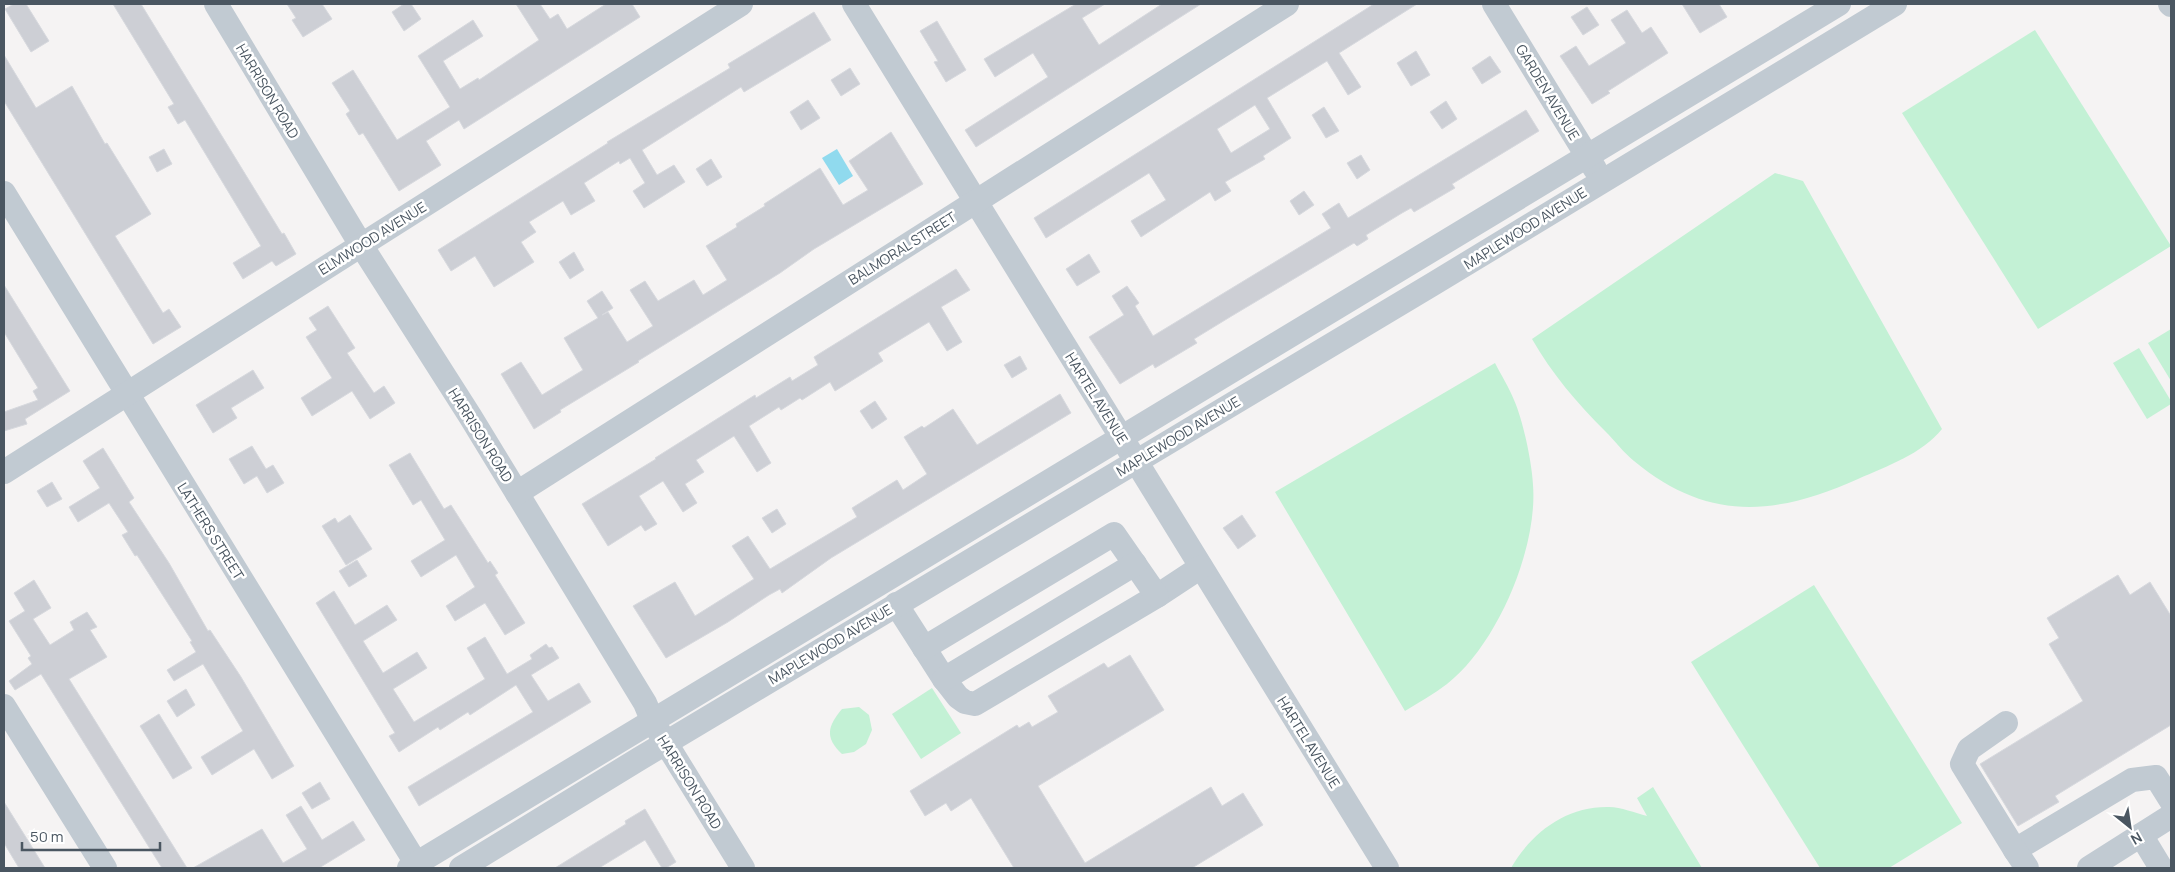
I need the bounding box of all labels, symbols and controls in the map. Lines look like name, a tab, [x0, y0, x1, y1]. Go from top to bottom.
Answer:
street label: HARRISON ROAD	[232, 40, 304, 142]
street label: GARDEN AVENUE	[1512, 40, 1584, 144]
street label: MAPLEWOOD AVENUE	[1460, 183, 1590, 273]
street label: ELMWOOD AVENUE	[314, 197, 430, 279]
street label: BALMORAL STREET	[845, 207, 960, 289]
street label: HARTEL AVENUE	[1061, 349, 1133, 447]
street label: HARRISON ROAD	[444, 384, 518, 486]
street label: MAPLEWOOD AVENUE	[1113, 391, 1243, 481]
street label: LATHERS STREET	[173, 479, 249, 584]
street label: MAPLEWOOD AVENUE	[765, 599, 895, 689]
street label: HARTEL AVENUE	[1273, 693, 1345, 791]
street label: HARRISON ROAD	[653, 731, 727, 833]
north arrow	[2105, 802, 2155, 852]
scale bar	[22, 820, 160, 852]
text: 50 m	[30, 826, 64, 847]
text: N	[2128, 828, 2146, 849]

